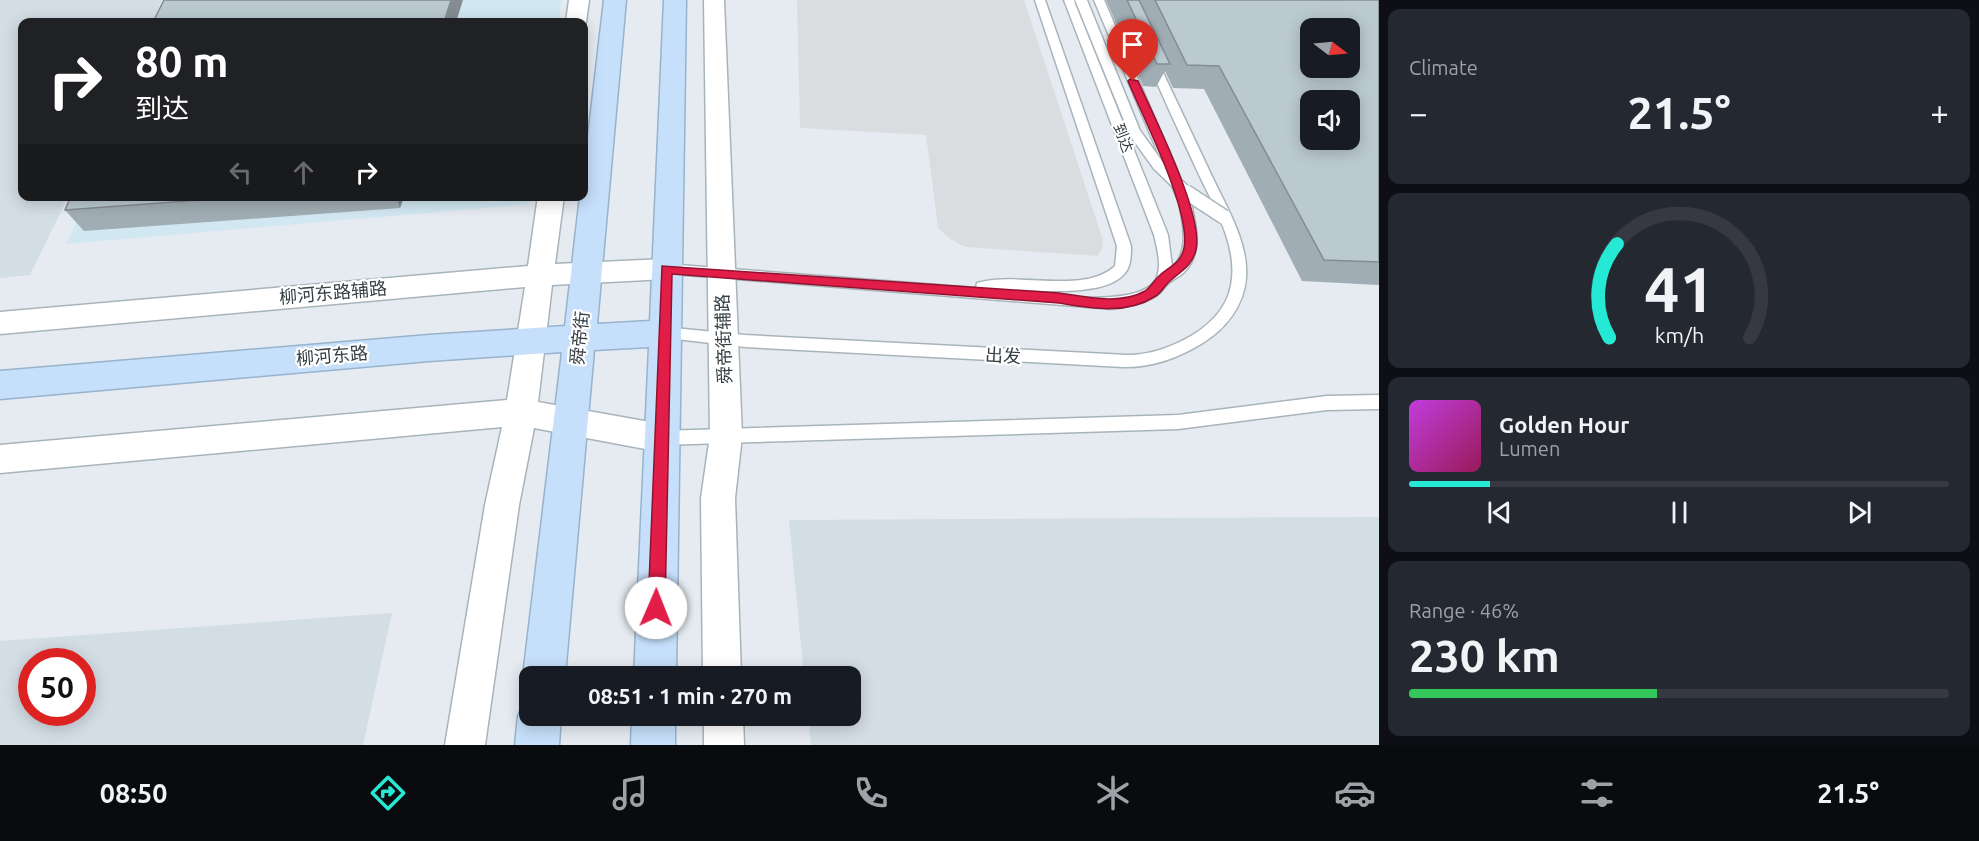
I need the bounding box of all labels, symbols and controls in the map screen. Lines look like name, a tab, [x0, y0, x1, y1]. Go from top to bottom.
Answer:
north arrow	[1300, 18, 1360, 78]
map controls	[1300, 18, 1360, 150]
pin	[1107, 19, 1158, 81]
icon: arrive	[1116, 28, 1149, 61]
text: 80 m	[135, 38, 229, 85]
icon: right	[36, 42, 114, 120]
text: Climate	[1409, 56, 1478, 79]
text: 21.5°	[1627, 87, 1731, 138]
button: sound	[1300, 90, 1360, 150]
text: 到达	[135, 93, 189, 123]
text: −	[1409, 94, 1428, 131]
text: +	[1930, 94, 1949, 131]
street label: 到达	[1110, 121, 1137, 155]
icon: left	[224, 156, 257, 189]
icon: ahead	[287, 156, 320, 189]
icon: right	[350, 156, 383, 189]
text: 41	[1644, 254, 1714, 324]
street label: 柳河东路辅路	[278, 277, 388, 307]
street label: 舜帝街辅路	[711, 294, 735, 384]
street label: 舜帝街	[566, 310, 592, 366]
text: km/h	[1654, 323, 1704, 347]
street label: 柳河东路	[295, 342, 369, 368]
street label: 出发	[985, 344, 1022, 366]
text: Golden Hour	[1499, 412, 1629, 437]
text: Lumen	[1499, 437, 1560, 460]
icon: previous	[1483, 496, 1516, 529]
icon: pause	[1663, 496, 1696, 529]
icon: next	[1843, 496, 1876, 529]
position arrow	[624, 576, 688, 640]
text: Range · 46%	[1409, 599, 1519, 622]
text: 230 km	[1409, 630, 1560, 681]
speed limit sign: 50	[18, 648, 96, 726]
text: 08:51 · 1 min · 270 m	[588, 683, 792, 708]
icon: directions	[367, 772, 409, 814]
icon: music	[609, 772, 651, 814]
icon: phone	[850, 772, 892, 814]
icon: climate	[1092, 772, 1134, 814]
icon: car	[1334, 772, 1376, 814]
icon: filters	[1576, 772, 1618, 814]
text: 08:50	[100, 778, 167, 808]
text: 21.5°	[1817, 778, 1879, 808]

